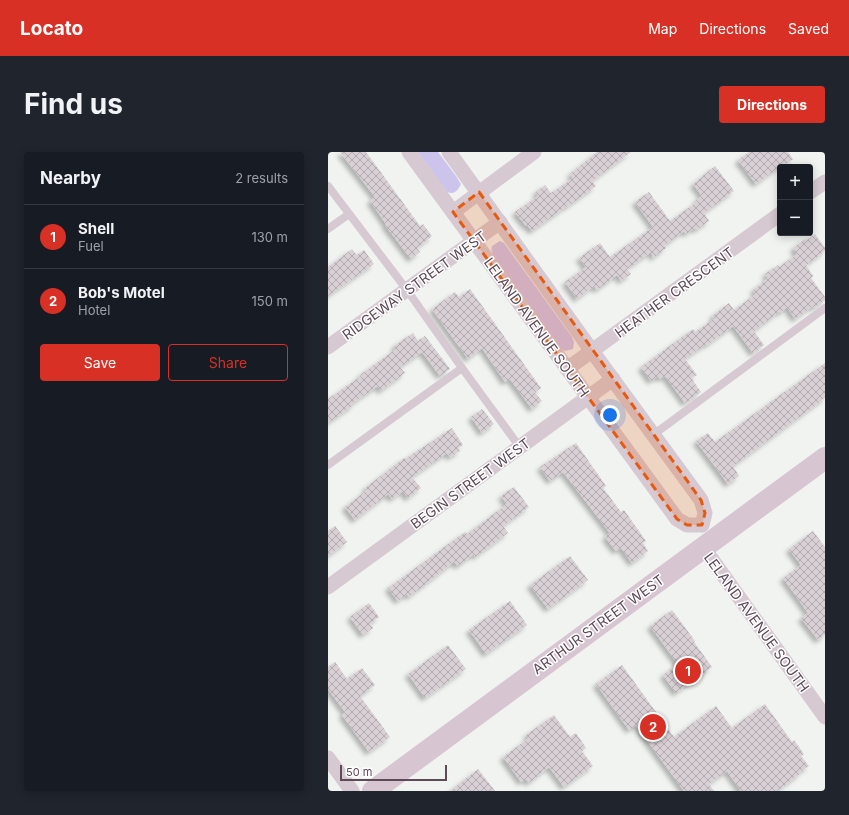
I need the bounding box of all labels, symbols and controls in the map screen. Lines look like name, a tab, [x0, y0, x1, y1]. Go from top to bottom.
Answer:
text: Locato	[20, 17, 83, 40]
text: Map	[648, 20, 677, 37]
text: Directions	[699, 20, 766, 37]
text: Saved	[788, 20, 829, 37]
button: Directions	[719, 86, 825, 123]
text: Find us	[24, 87, 123, 121]
map controls	[777, 164, 813, 236]
button: +	[777, 164, 813, 200]
text: Nearby	[40, 168, 101, 188]
text: 2 results	[235, 170, 288, 186]
button: −	[777, 200, 813, 236]
text: Shell	[78, 219, 114, 238]
street label: RIDGEWAY STREET WEST	[339, 227, 489, 343]
text: 1	[50, 229, 56, 245]
text: 130 m	[251, 229, 288, 245]
text: Fuel	[78, 238, 104, 254]
street label: HEATHER CRESCENT	[611, 243, 737, 341]
street label: LELAND AVENUE SOUTH	[481, 254, 593, 400]
text: Bob's Motel	[78, 283, 165, 302]
text: 2	[49, 293, 57, 309]
text: 150 m	[252, 293, 288, 309]
text: Hotel	[78, 302, 110, 318]
button: Save	[40, 344, 160, 381]
button: Share	[168, 344, 288, 381]
your location	[600, 405, 620, 425]
street label: BEGIN STREET WEST	[407, 434, 533, 532]
street label: LELAND AVENUE SOUTH	[701, 549, 813, 695]
street label: ARTHUR STREET WEST	[529, 571, 667, 677]
pin: 1	[675, 656, 701, 686]
pin: 2	[640, 712, 666, 742]
scale bar	[340, 763, 447, 782]
text: 50 m	[346, 765, 372, 779]

